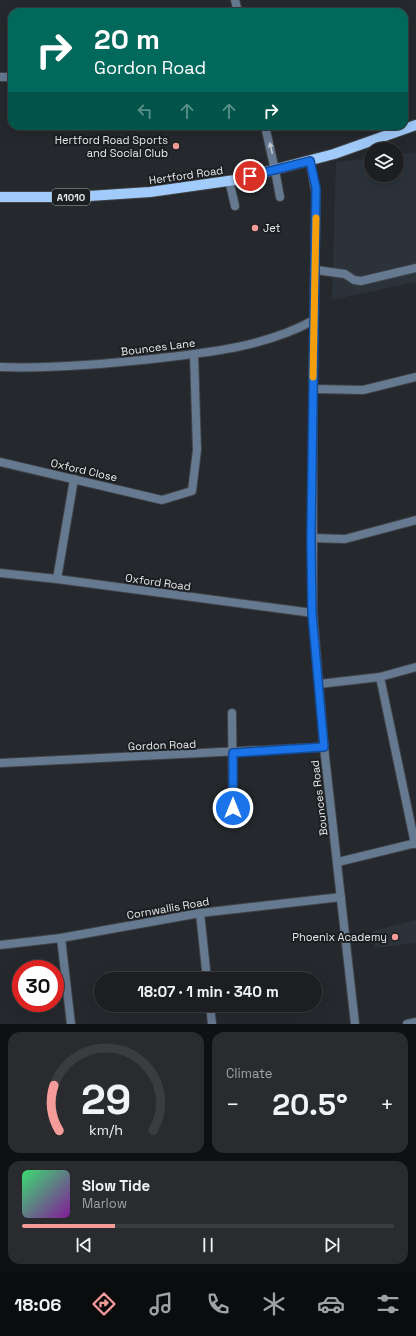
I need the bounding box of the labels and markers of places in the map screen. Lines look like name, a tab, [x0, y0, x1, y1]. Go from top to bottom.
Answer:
place label: Hertford Road Sports and Social Club	[55, 133, 168, 160]
marker: Hertford Road Sports and Social Club	[171, 141, 181, 151]
pin	[233, 159, 267, 193]
place label: Jet	[263, 221, 281, 235]
marker: Jet	[250, 223, 260, 233]
place label: Phoenix Academy	[292, 930, 387, 944]
marker: Phoenix Academy	[390, 932, 400, 942]

